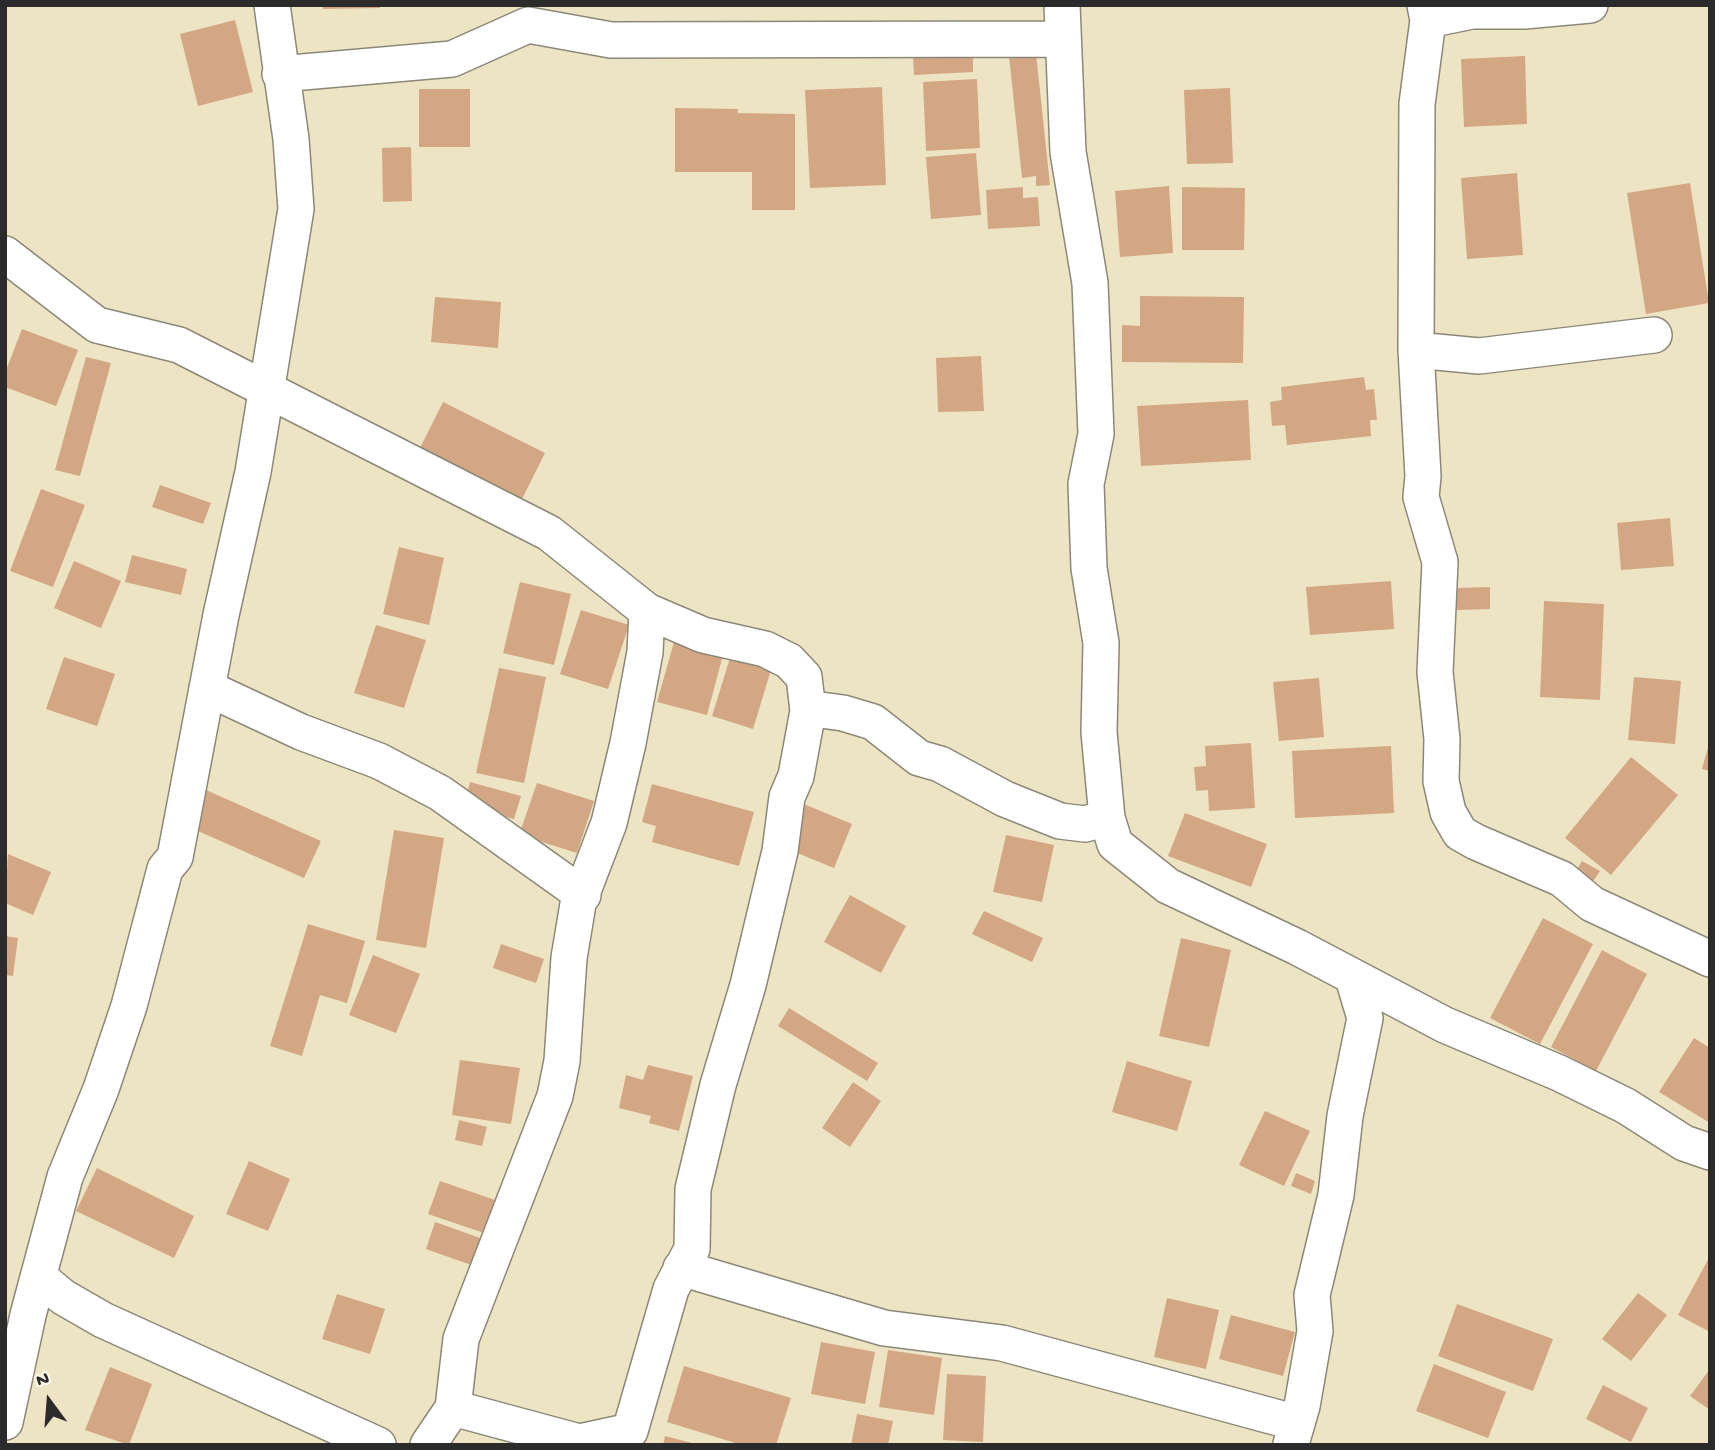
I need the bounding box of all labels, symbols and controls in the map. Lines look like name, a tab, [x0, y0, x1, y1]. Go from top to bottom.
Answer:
north arrow	[14, 1366, 84, 1436]
text: N	[34, 1368, 52, 1393]

